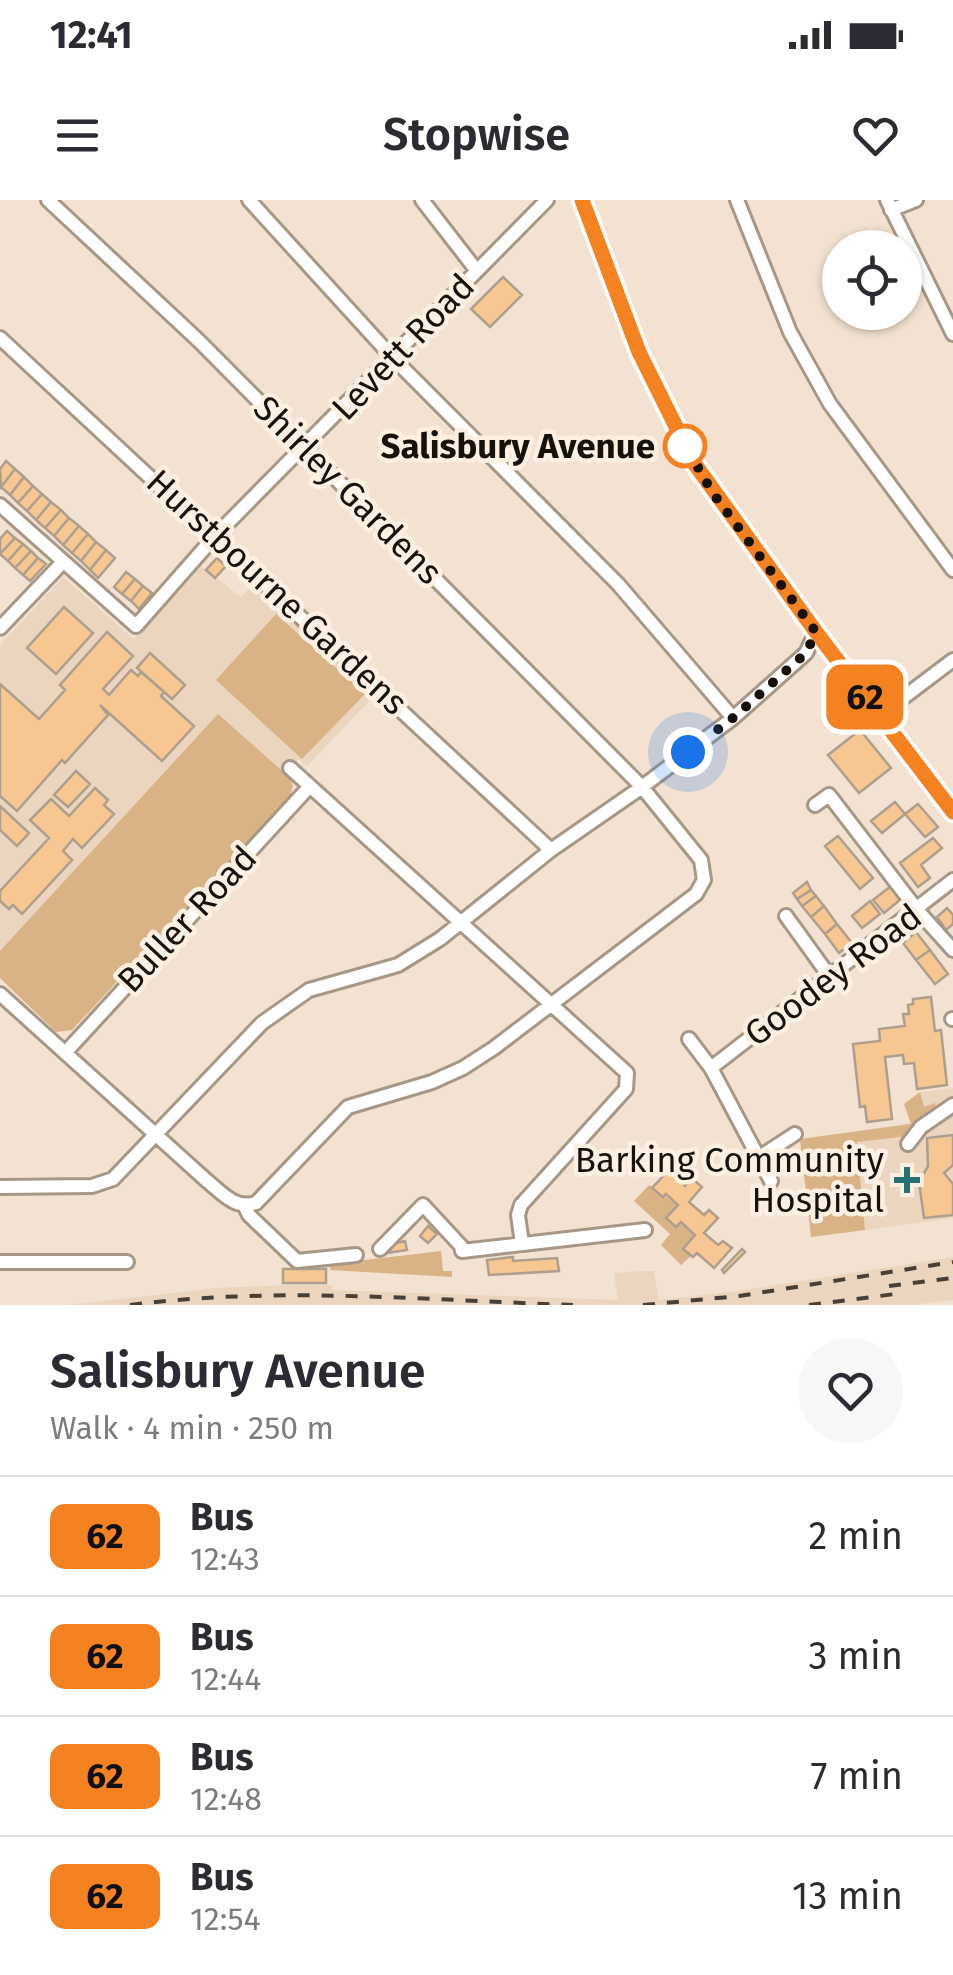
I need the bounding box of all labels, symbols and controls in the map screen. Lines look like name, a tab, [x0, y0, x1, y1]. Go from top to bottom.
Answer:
text: 12:41	[50, 12, 133, 58]
icon: menu	[50, 108, 105, 163]
text: Stopwise	[383, 108, 570, 162]
icon: heart	[848, 108, 903, 163]
map controls	[822, 230, 922, 330]
button: locate	[822, 230, 922, 330]
street label: Levett Road	[323, 265, 483, 429]
street label: Shirley Gardens	[245, 387, 451, 593]
place label: Salisbury Avenue	[380, 425, 655, 467]
marker: Salisbury Avenue	[664, 425, 706, 467]
street label: Hurstbourne Gardens	[138, 461, 416, 723]
line badge: 62	[820, 664, 910, 730]
text: 62	[846, 676, 884, 718]
your location	[663, 727, 713, 777]
street label: Buller Road	[109, 837, 265, 1001]
street label: Goodey Road	[736, 895, 930, 1055]
place label: Barking Community Hospital	[575, 1139, 884, 1221]
marker: Barking Community Hospital	[894, 1167, 920, 1193]
button: heart	[798, 1338, 903, 1443]
text: Salisbury Avenue	[50, 1342, 426, 1400]
text: Walk · 4 min · 250 m	[50, 1409, 334, 1447]
text: Bus	[190, 1494, 254, 1540]
text: 2 min	[809, 1513, 903, 1559]
text: 62	[86, 1515, 124, 1557]
text: 12:43	[190, 1540, 260, 1578]
text: Bus	[190, 1614, 254, 1660]
text: 3 min	[808, 1633, 903, 1679]
text: 62	[86, 1635, 124, 1677]
text: 12:44	[190, 1660, 261, 1698]
text: Bus	[190, 1734, 254, 1780]
text: 7 min	[811, 1753, 903, 1799]
text: 62	[86, 1755, 124, 1797]
text: 12:48	[190, 1780, 262, 1818]
text: Bus	[190, 1854, 254, 1900]
text: 13 min	[792, 1873, 903, 1919]
text: 62	[86, 1875, 124, 1917]
text: 12:54	[190, 1900, 261, 1938]

